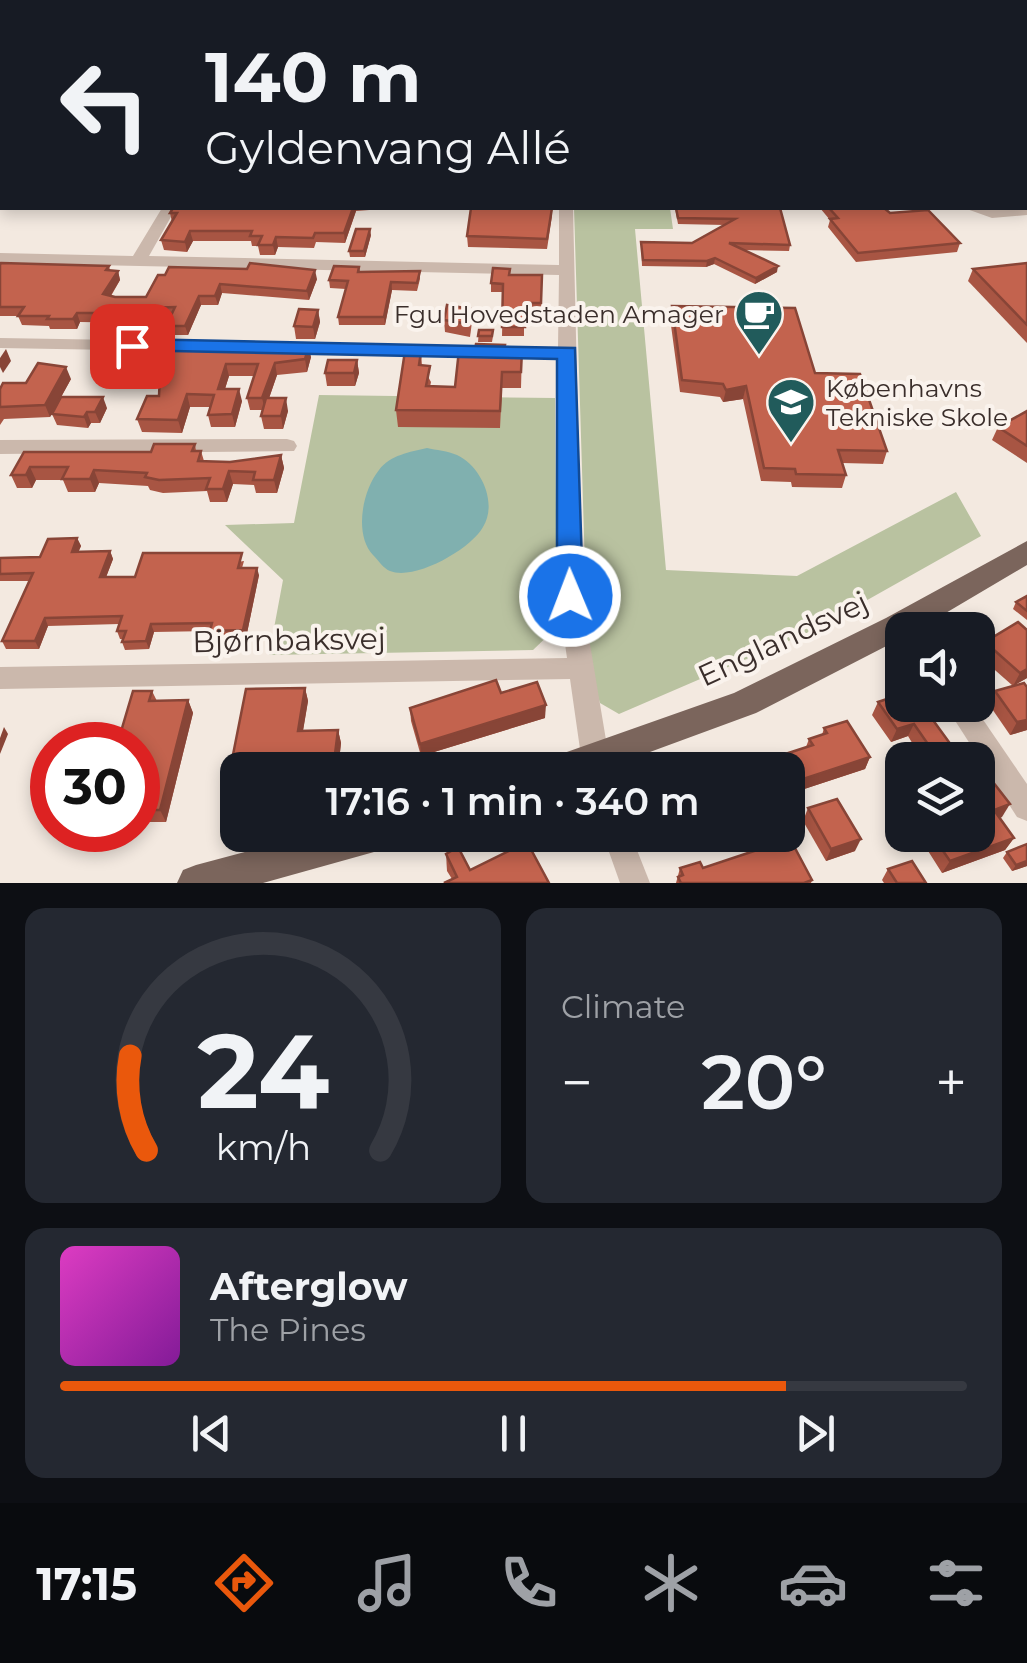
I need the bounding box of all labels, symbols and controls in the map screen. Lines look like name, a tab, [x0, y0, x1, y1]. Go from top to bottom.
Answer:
text: 140 m	[205, 34, 421, 120]
icon: left	[40, 40, 170, 170]
text: Gyldenvang Allé	[205, 120, 571, 175]
cafe icon: Fgu Hovedstaden Amager	[733, 288, 785, 356]
place label: Fgu Hovedstaden Amager	[394, 299, 724, 329]
pin	[90, 304, 175, 389]
icon: arrive	[105, 319, 160, 374]
place label: Københavns Tekniske Skole	[826, 373, 1008, 432]
school or university icon: Københavns Tekniske Skole	[765, 376, 817, 444]
position arrow	[518, 544, 622, 648]
street label: Englandsvej	[692, 583, 874, 695]
map controls	[885, 612, 995, 852]
button: sound	[885, 612, 995, 722]
street label: Bjørnbaksvej	[192, 620, 386, 660]
speed limit sign: 30	[30, 722, 160, 852]
button: layers	[885, 742, 995, 852]
text: 17:16 · 1 min · 340 m	[326, 778, 699, 825]
text: Climate	[561, 987, 685, 1026]
text: 24	[197, 1007, 329, 1134]
text: 20°	[701, 1036, 827, 1128]
text: −	[561, 1049, 593, 1116]
text: +	[935, 1049, 967, 1116]
text: km/h	[215, 1125, 311, 1169]
text: Afterglow	[210, 1263, 408, 1310]
text: The Pines	[210, 1310, 366, 1349]
icon: previous	[184, 1406, 239, 1461]
icon: pause	[486, 1406, 541, 1461]
icon: next	[788, 1406, 843, 1461]
icon: directions	[209, 1548, 279, 1618]
icon: music	[352, 1548, 422, 1618]
icon: phone	[494, 1548, 564, 1618]
icon: climate	[636, 1548, 706, 1618]
icon: car	[778, 1548, 848, 1618]
icon: filters	[921, 1548, 991, 1618]
text: 17:15	[36, 1556, 137, 1611]

